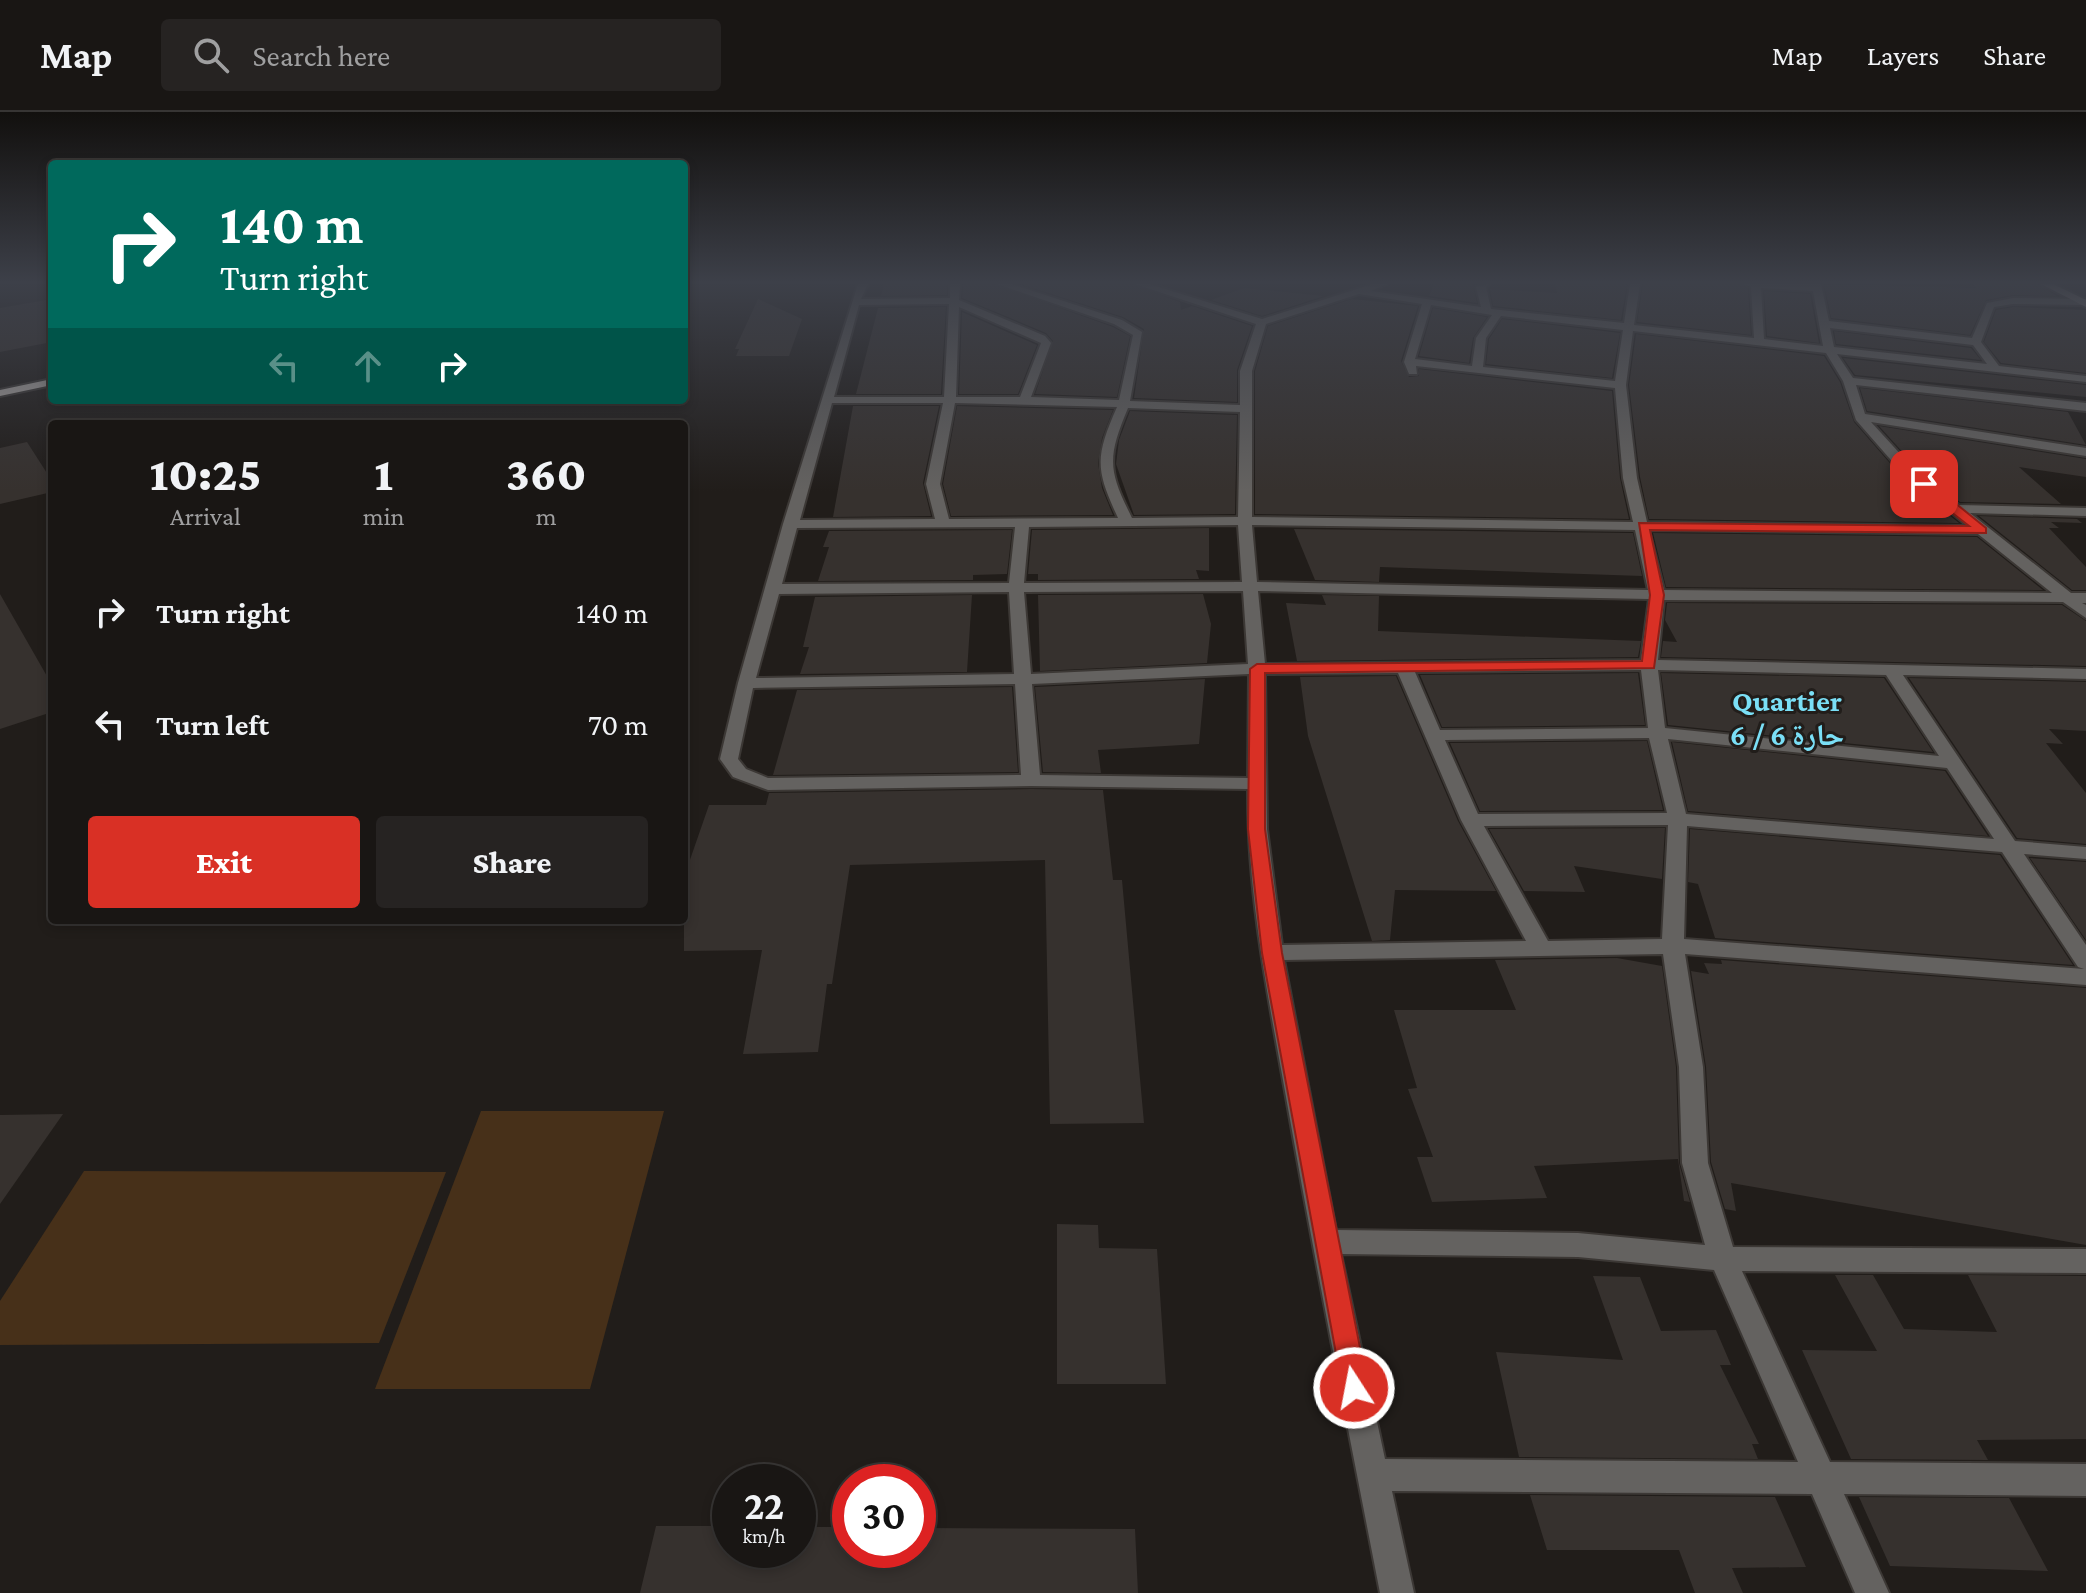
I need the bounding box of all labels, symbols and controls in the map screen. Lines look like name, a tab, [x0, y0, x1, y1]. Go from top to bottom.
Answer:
search box	[161, 19, 721, 91]
icon: search	[189, 33, 233, 77]
text: Map	[40, 34, 113, 76]
text: Search here	[253, 39, 390, 72]
text: Map	[1772, 40, 1823, 71]
text: Layers	[1867, 40, 1939, 71]
text: Share	[1983, 40, 2046, 71]
icon: right	[88, 192, 192, 296]
text: 140 m	[220, 193, 363, 255]
text: Turn right	[220, 258, 368, 298]
icon: left	[262, 344, 306, 388]
icon: ahead	[346, 344, 390, 388]
icon: right	[430, 344, 474, 388]
text: 10:25	[149, 447, 261, 500]
text: 1	[374, 447, 393, 500]
text: 360	[506, 447, 587, 500]
pin	[1890, 450, 1958, 518]
icon: arrive	[1902, 462, 1946, 506]
text: Arrival	[170, 502, 241, 531]
text: min	[363, 502, 405, 531]
text: m	[536, 502, 557, 531]
icon: right	[88, 590, 132, 634]
text: Turn right	[156, 596, 290, 629]
text: 140 m	[576, 596, 648, 629]
district label: Quartier 6 / حارة 6	[1730, 684, 1844, 751]
icon: left	[88, 702, 132, 746]
text: Turn left	[156, 708, 269, 741]
text: 70 m	[588, 708, 648, 741]
button: Exit	[88, 816, 360, 908]
button: Share	[376, 816, 648, 908]
position arrow	[1312, 1346, 1396, 1430]
speed limit sign: 30	[832, 1464, 936, 1568]
text: 22	[744, 1483, 784, 1528]
text: km/h	[742, 1525, 786, 1547]

